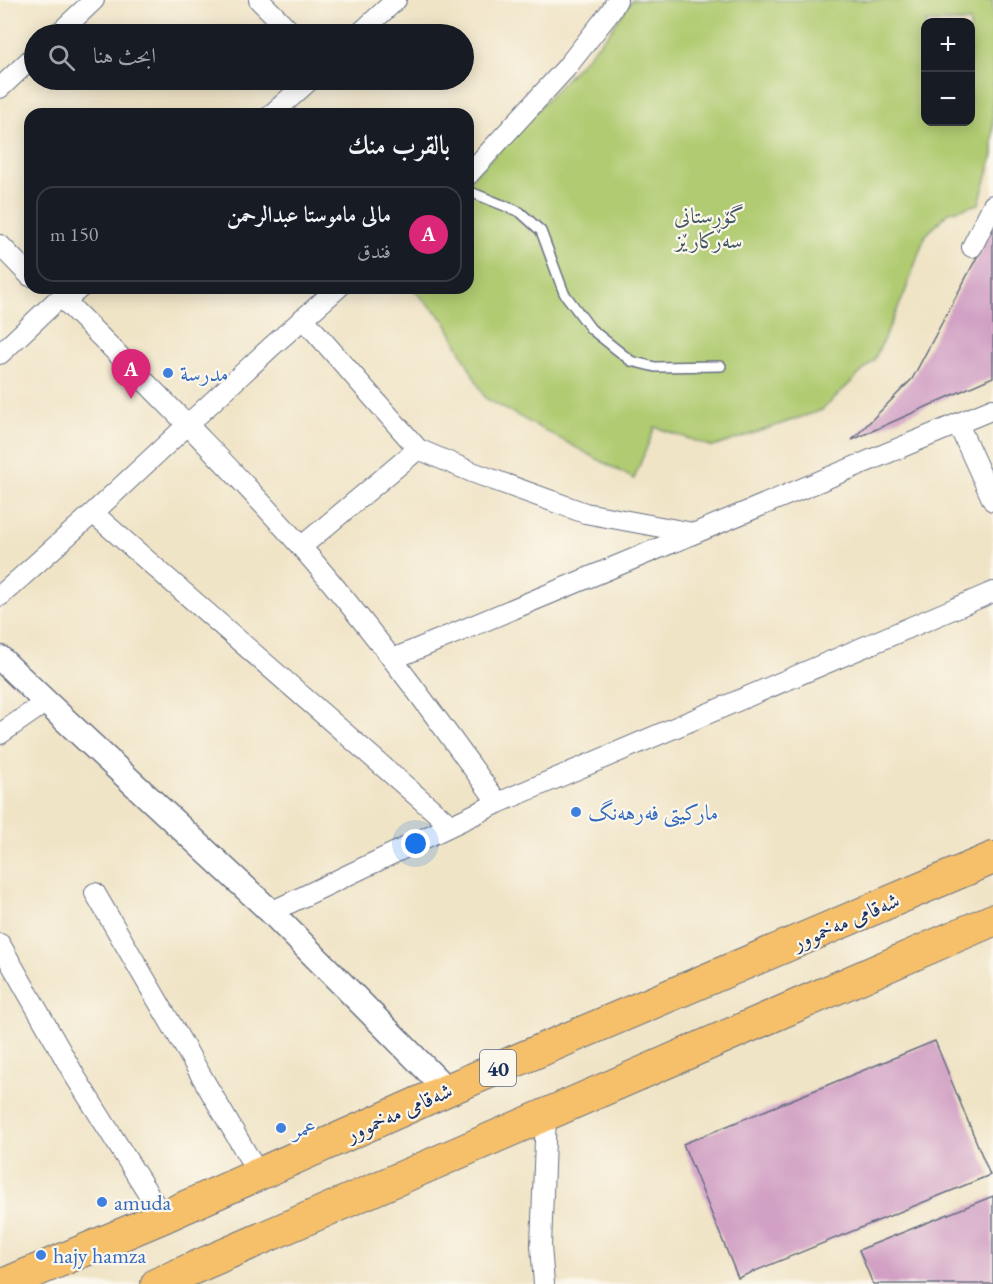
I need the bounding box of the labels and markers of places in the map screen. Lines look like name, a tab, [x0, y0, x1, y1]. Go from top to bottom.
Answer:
pin: A	[112, 350, 150, 399]
place label: مدرسة	[180, 359, 229, 388]
marker: مدرسة	[161, 366, 175, 380]
place label: مارکیتی فەرهەنگ	[588, 798, 718, 828]
marker: مارکیتی فەرهەنگ	[569, 805, 583, 819]
place label: عمر	[291, 1114, 316, 1143]
marker: عمر	[274, 1121, 288, 1135]
place label: amuda	[114, 1188, 172, 1217]
marker: amuda	[95, 1195, 109, 1209]
place label: hajy hamza	[53, 1241, 146, 1270]
marker: hajy hamza	[34, 1248, 48, 1262]

